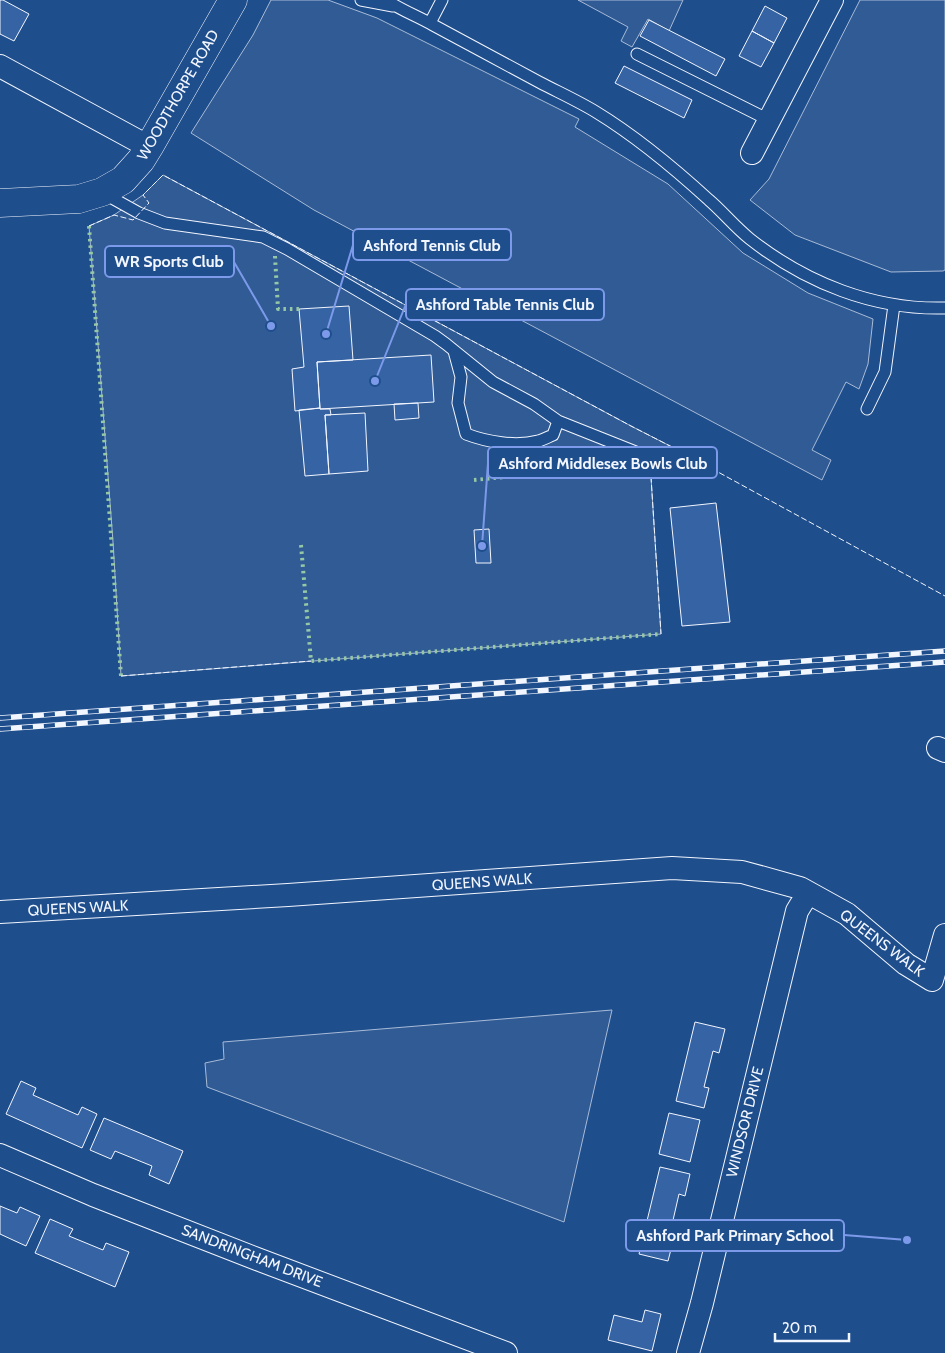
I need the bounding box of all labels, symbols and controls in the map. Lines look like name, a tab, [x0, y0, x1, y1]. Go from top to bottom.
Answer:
street label: WOODTHORPE ROAD	[133, 26, 223, 163]
callout: Ashford Tennis Club	[353, 229, 511, 260]
text: Ashford Tennis Club	[363, 236, 501, 255]
callout: WR Sports Club	[105, 246, 234, 277]
text: WR Sports Club	[114, 252, 224, 271]
callout: Ashford Table Tennis Club	[406, 289, 604, 320]
text: Ashford Table Tennis Club	[416, 295, 594, 314]
callout: Ashford Middlesex Bowls Club	[488, 447, 717, 478]
text: Ashford Middlesex Bowls Club	[499, 454, 707, 473]
street label: QUEENS WALK	[431, 869, 533, 894]
street label: QUEENS WALK	[27, 896, 129, 920]
street label: QUEENS WALK	[836, 906, 928, 981]
street label: WINDSOR DRIVE	[723, 1065, 767, 1179]
callout: Ashford Park Primary School	[626, 1220, 844, 1251]
street label: SANDRINGHAM DRIVE	[179, 1221, 325, 1291]
text: Ashford Park Primary School	[636, 1226, 834, 1245]
scale bar	[775, 1310, 849, 1342]
text: 20 m	[782, 1319, 817, 1337]

